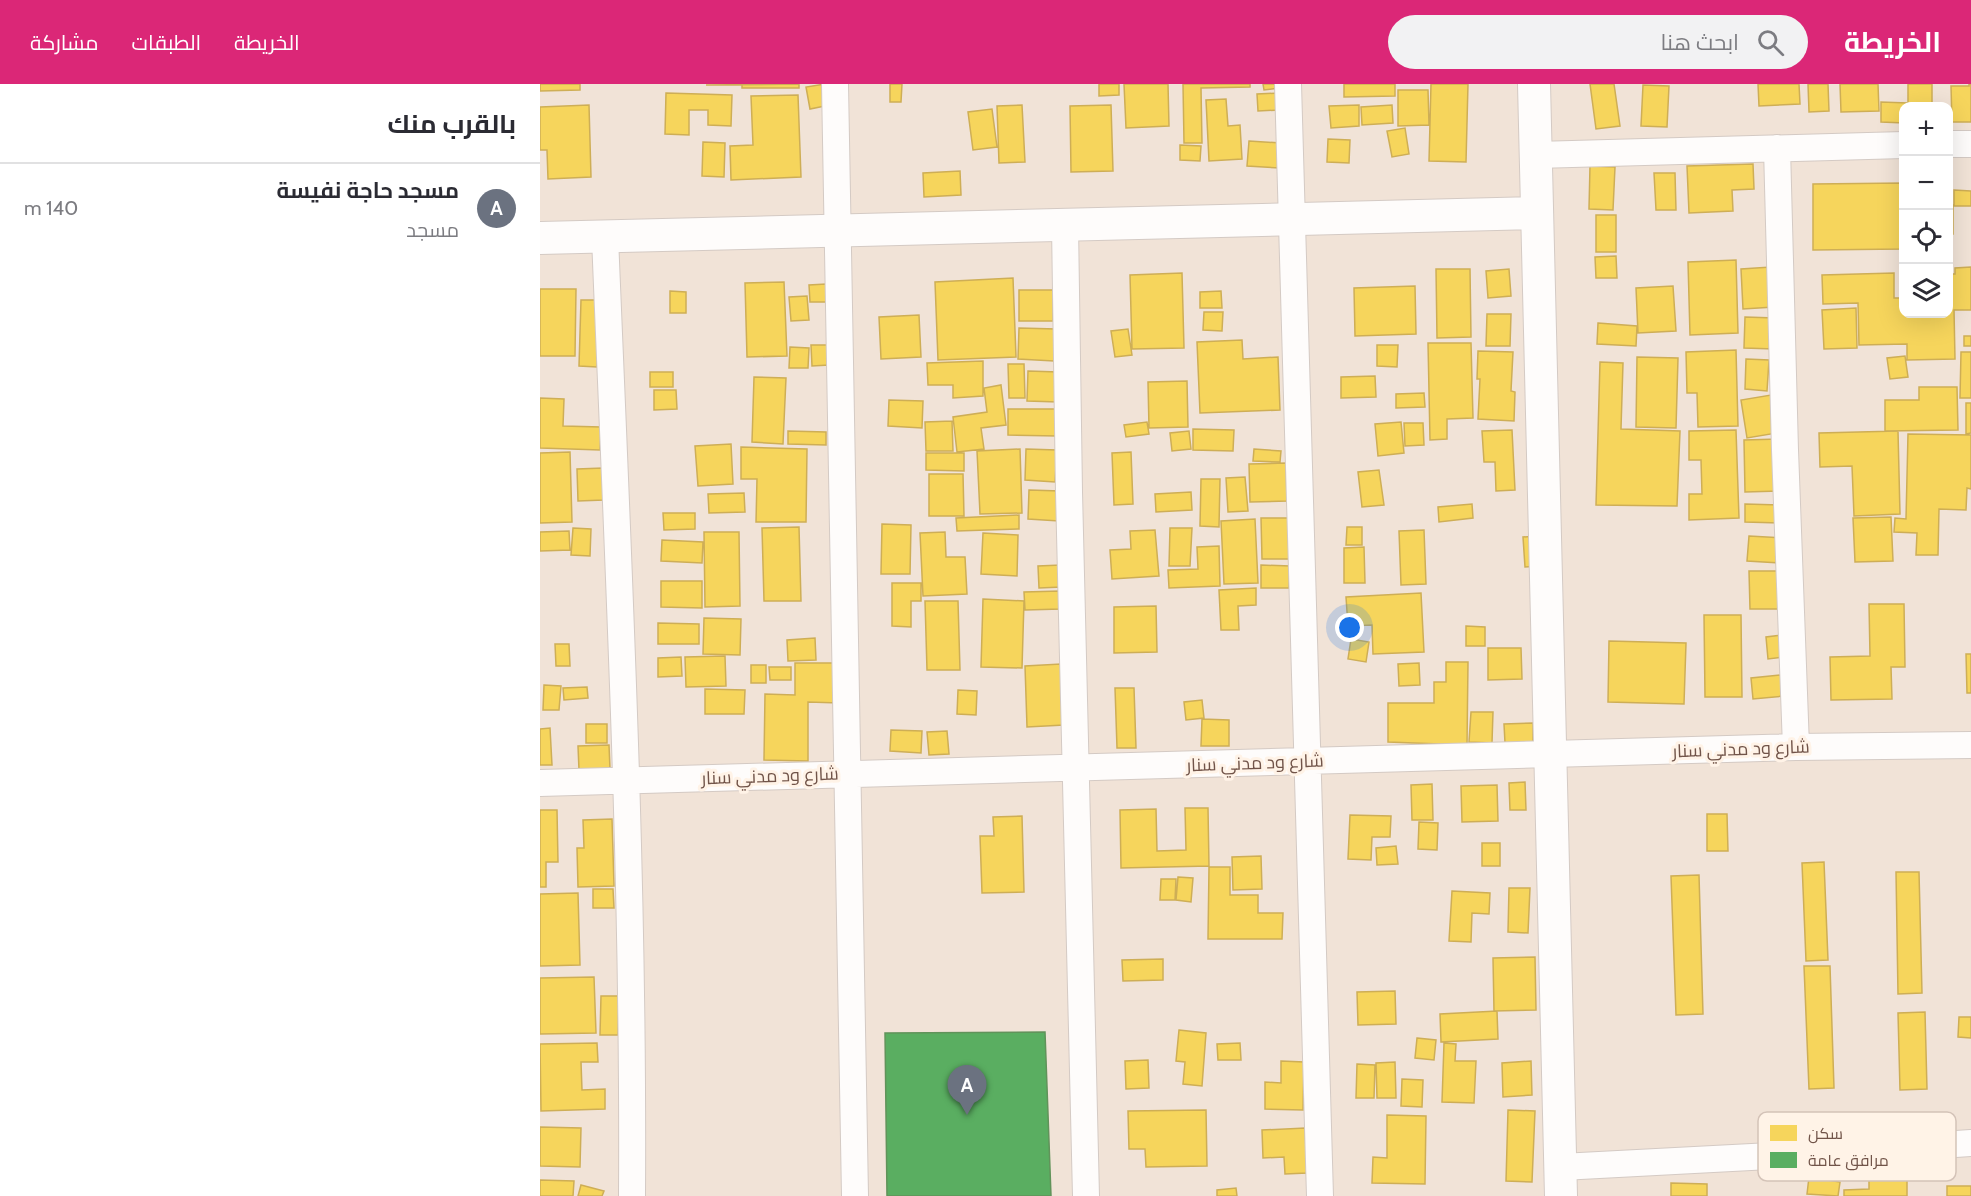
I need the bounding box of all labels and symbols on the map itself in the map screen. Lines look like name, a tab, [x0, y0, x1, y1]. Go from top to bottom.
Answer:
your location	[1335, 613, 1364, 642]
street label: شارع ود مدني سنار	[1671, 736, 1810, 765]
street label: شارع ود مدني سنار	[1185, 750, 1324, 779]
street label: شارع ود مدني سنار	[700, 763, 839, 792]
pin: A	[948, 1066, 986, 1115]
legend	[1758, 1112, 1956, 1181]
text: سكن	[1808, 1124, 1843, 1144]
text: مرافق عامة	[1808, 1151, 1889, 1171]

